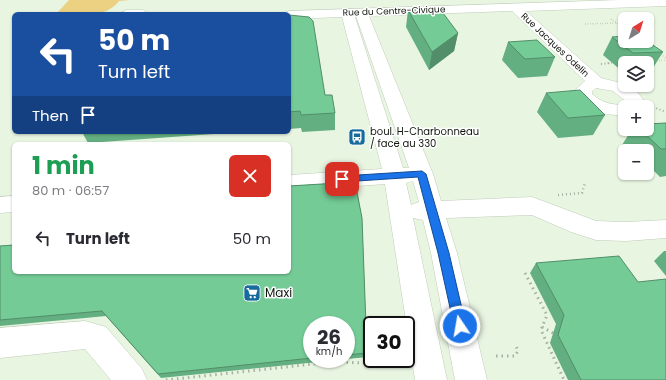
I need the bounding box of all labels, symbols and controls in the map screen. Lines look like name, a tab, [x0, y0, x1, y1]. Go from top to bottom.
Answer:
street label: Rue du Centre-Civique	[342, 3, 446, 19]
street label: Rue Jacques Odelin	[518, 10, 592, 80]
north arrow	[618, 12, 654, 48]
map controls	[618, 12, 654, 180]
text: 50 m	[98, 21, 170, 60]
icon: left	[32, 28, 84, 80]
button: layers	[618, 56, 654, 92]
text: Turn left	[98, 59, 170, 84]
button: +	[618, 100, 654, 136]
icon: arrive	[77, 104, 99, 126]
text: Then	[32, 105, 69, 126]
place label: boul. H-Charbonneau / face au 330	[370, 124, 479, 151]
bus stop icon: boul. H-Charbonneau / face au 330	[347, 127, 367, 147]
button: −	[618, 144, 654, 180]
text: 1 min	[32, 149, 95, 182]
button: close	[229, 155, 271, 197]
pin	[325, 162, 359, 196]
icon: arrive	[331, 168, 353, 190]
text: 80 m · 06:57	[32, 181, 109, 200]
icon: left	[32, 227, 54, 249]
text: Turn left	[66, 228, 130, 249]
text: 50 m	[233, 228, 271, 249]
supermarket icon: Maxi	[242, 283, 262, 303]
place label: Maxi	[265, 284, 292, 301]
position arrow	[439, 305, 481, 347]
speed limit sign: 30	[363, 316, 415, 368]
text: 26	[317, 323, 341, 351]
text: km/h	[316, 344, 342, 359]

